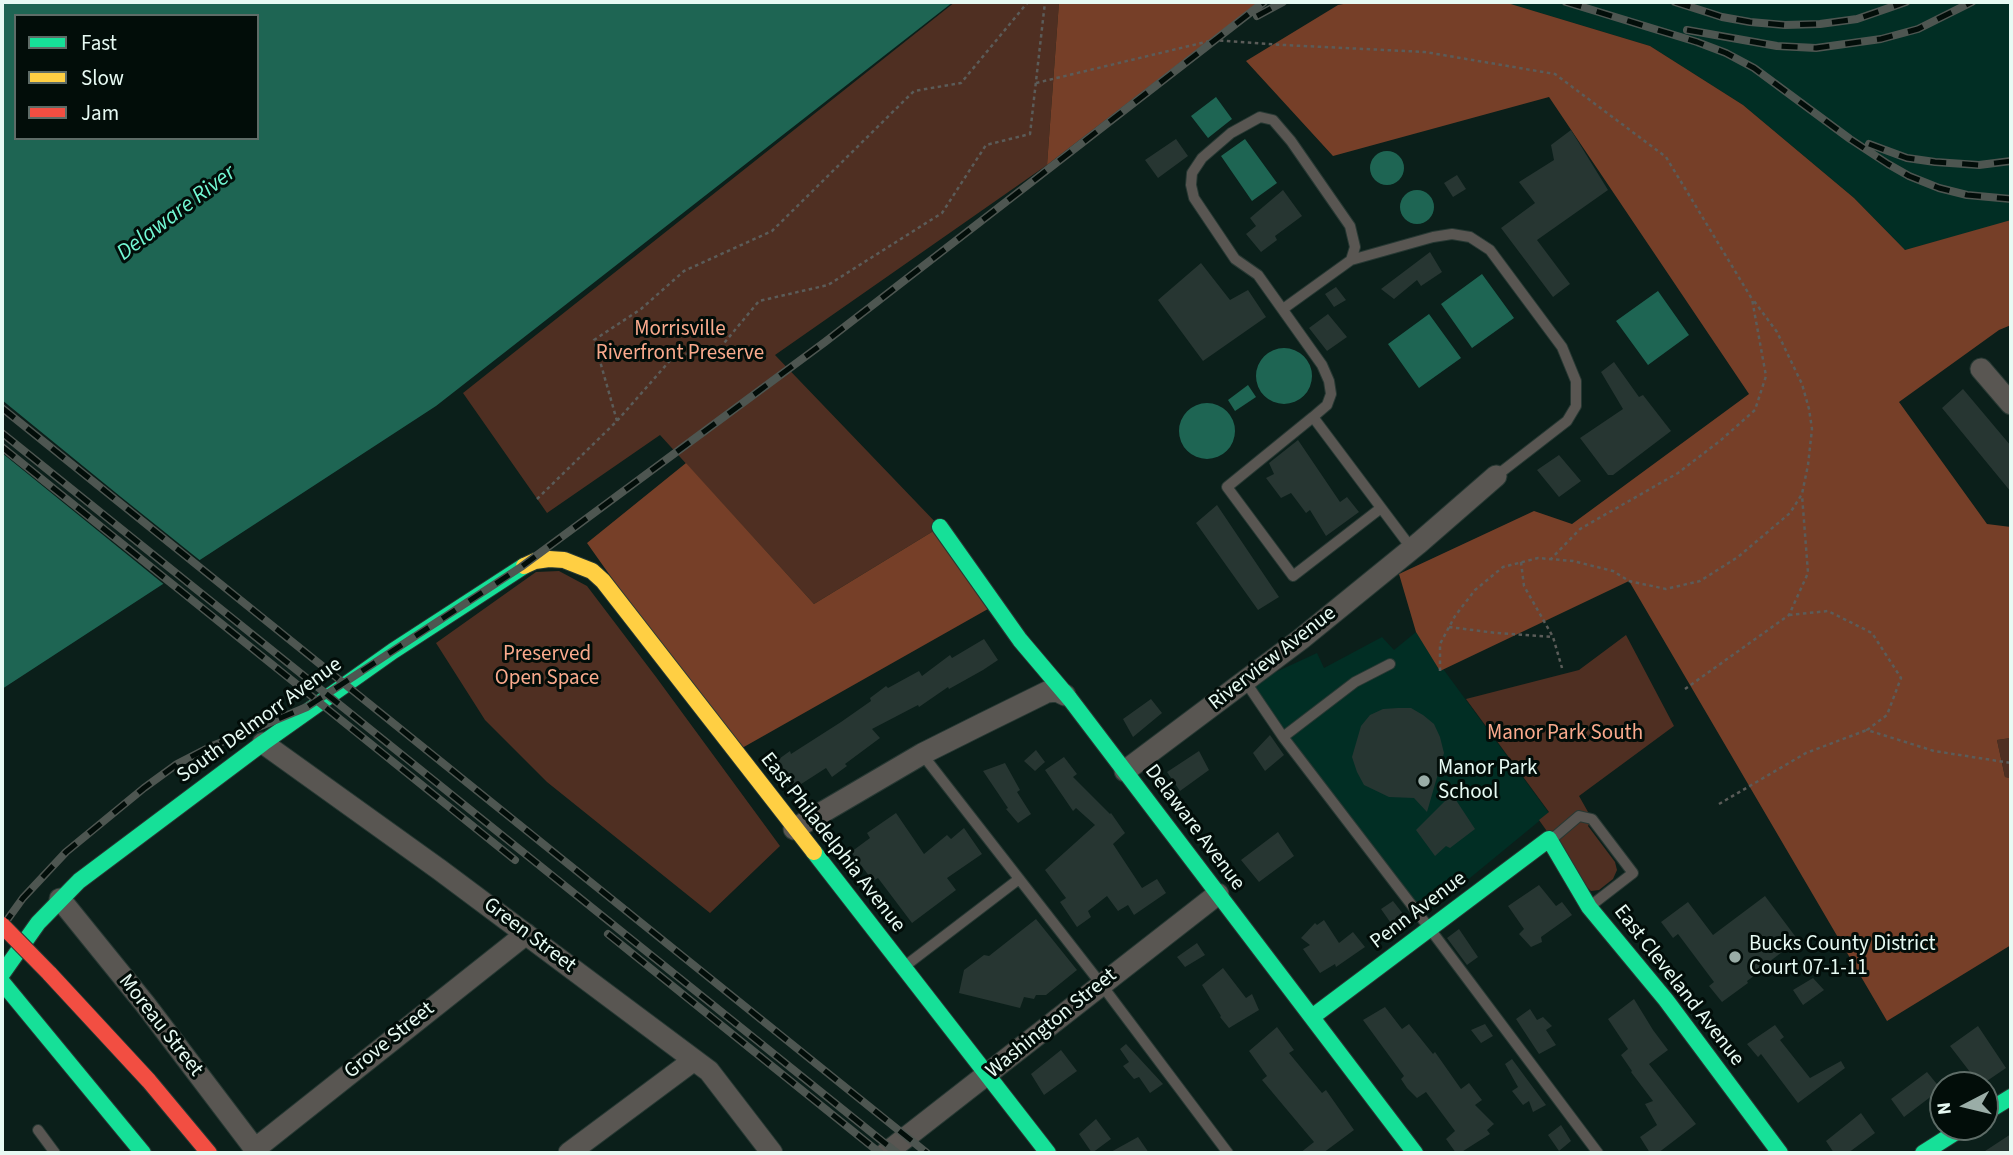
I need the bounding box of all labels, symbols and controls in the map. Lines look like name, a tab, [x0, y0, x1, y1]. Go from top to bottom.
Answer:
legend	[14, 14, 259, 140]
text: Fast	[81, 28, 117, 58]
text: Slow	[81, 63, 124, 93]
text: Jam	[81, 98, 119, 128]
water label: Delaware River	[112, 160, 242, 268]
park label: Morrisville Riverfront Preserve	[596, 317, 764, 367]
street label: Riverview Avenue	[1204, 601, 1342, 717]
park label: Preserved Open Space	[495, 642, 599, 692]
street label: South Delmorr Avenue	[173, 653, 347, 789]
park label: Manor Park South	[1487, 721, 1643, 747]
street label: East Philadelphia Avenue	[754, 748, 910, 938]
place label: Manor Park School	[1438, 756, 1537, 806]
street label: Delaware Avenue	[1138, 760, 1250, 896]
marker: Manor Park School	[1416, 773, 1432, 789]
street label: Penn Avenue	[1366, 867, 1472, 955]
street label: Green Street	[478, 893, 580, 979]
street label: East Cleveland Avenue	[1607, 900, 1749, 1072]
place label: Bucks County District Court 07-1-11	[1749, 932, 1936, 982]
marker: Bucks County District Court 07-1-11	[1727, 949, 1743, 965]
street label: Washington Street	[982, 964, 1122, 1084]
street label: Moreau Street	[112, 970, 208, 1082]
street label: Grove Street	[340, 997, 440, 1085]
north arrow	[1929, 1071, 1999, 1141]
text: N	[1930, 1100, 1959, 1116]

